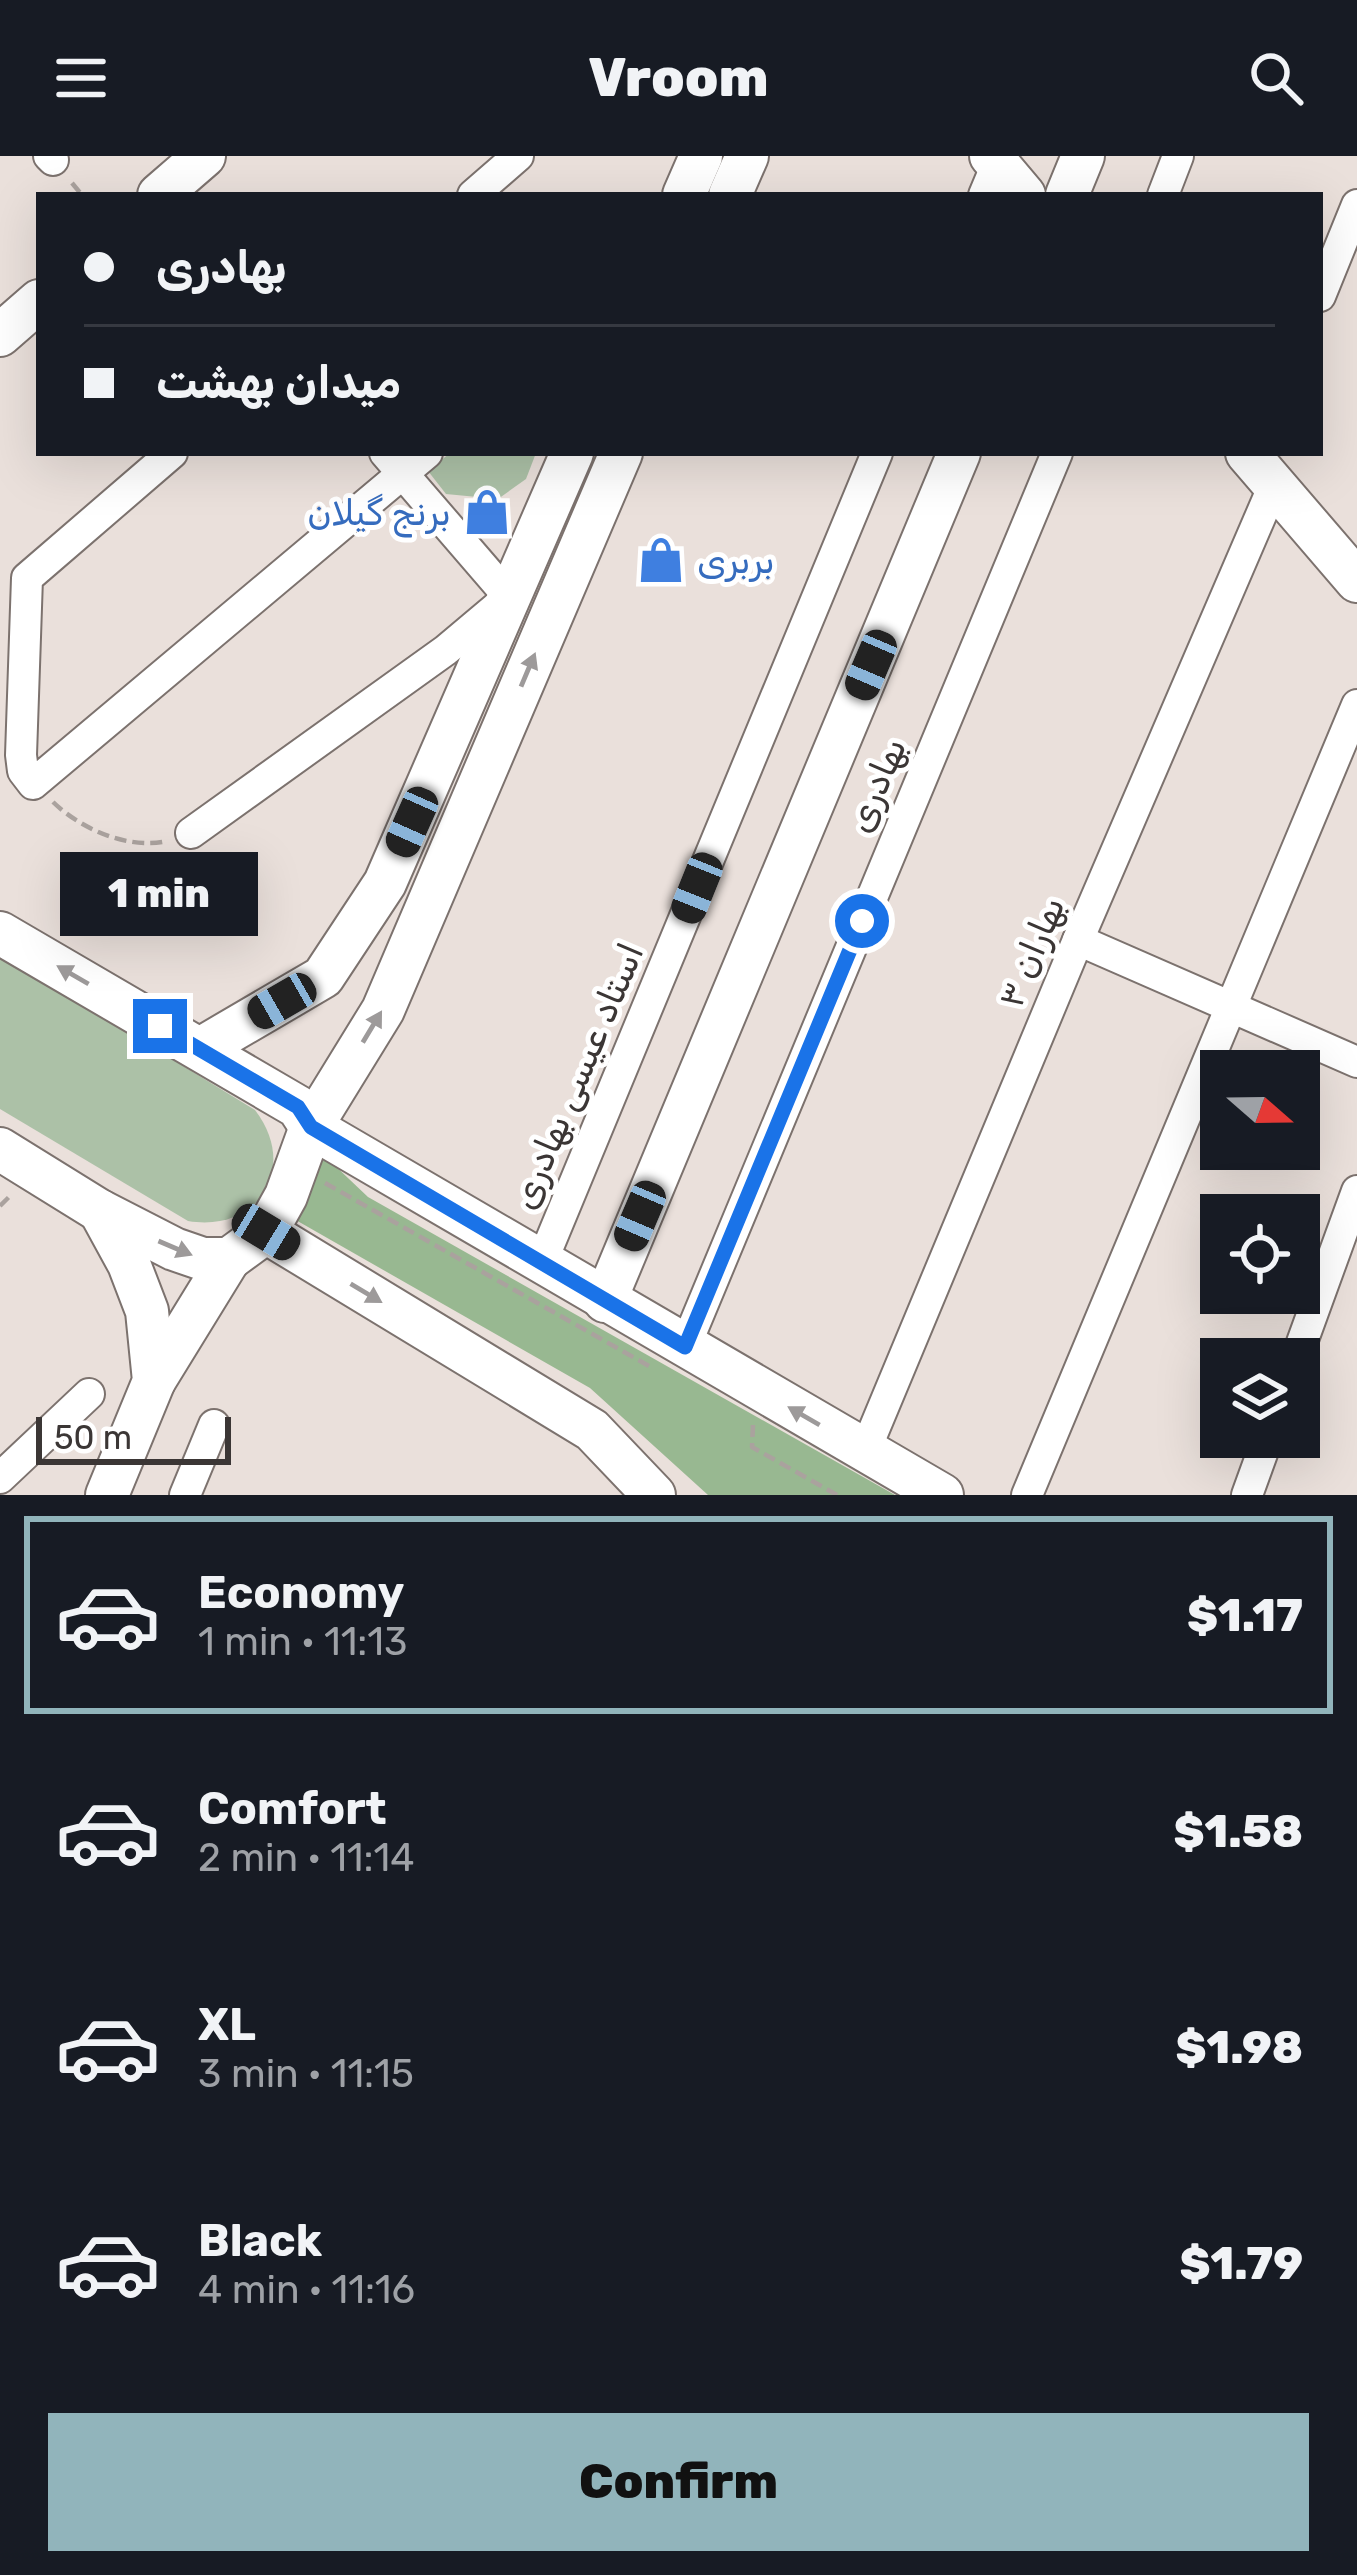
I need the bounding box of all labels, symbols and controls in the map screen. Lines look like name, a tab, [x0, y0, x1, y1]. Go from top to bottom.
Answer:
icon: menu	[48, 45, 114, 111]
icon: search	[1243, 45, 1309, 111]
text: Vroom	[588, 46, 769, 110]
text: بهادری	[156, 241, 287, 294]
text: میدان بهشت	[156, 356, 401, 409]
shop icon: برنج گیلان	[462, 487, 512, 537]
place label: برنج گیلان	[307, 491, 451, 538]
shop icon: بربری	[636, 535, 686, 585]
place label: بربری	[697, 539, 775, 582]
car	[840, 625, 902, 705]
one-way arrow	[519, 653, 539, 688]
street label: بهادری	[837, 731, 915, 839]
car	[381, 782, 443, 862]
car	[667, 848, 727, 928]
callout: 1 min	[61, 852, 259, 936]
text: 1 min	[108, 871, 210, 917]
street label: بهاران ۳	[988, 890, 1074, 1014]
route start	[835, 894, 889, 948]
street label: استاد عیسی بهادری	[502, 937, 652, 1215]
one-way arrow	[56, 966, 90, 987]
car	[242, 967, 322, 1035]
route end	[133, 999, 187, 1053]
one-way arrow	[360, 1011, 382, 1044]
north arrow	[1200, 1050, 1320, 1170]
map controls	[1200, 1050, 1320, 1458]
car	[609, 1176, 671, 1256]
button: locate	[1200, 1194, 1320, 1314]
car	[226, 1198, 306, 1266]
one-way arrow	[157, 1238, 192, 1258]
one-way arrow	[349, 1282, 383, 1303]
button: layers	[1200, 1338, 1320, 1458]
one-way arrow	[787, 1406, 821, 1427]
scale bar	[36, 1411, 231, 1464]
text: 50 m	[54, 1418, 132, 1457]
icon: car	[54, 1561, 162, 1669]
text: Economy	[198, 1566, 404, 1619]
text: $1.17	[1187, 1589, 1303, 1642]
text: 1 min · 11:13	[198, 1619, 407, 1665]
icon: car	[54, 1777, 162, 1885]
text: Comfort	[198, 1782, 387, 1835]
text: $1.58	[1174, 1805, 1303, 1858]
text: 2 min · 11:14	[198, 1835, 414, 1881]
icon: car	[54, 1993, 162, 2101]
text: XL	[198, 1998, 256, 2051]
text: $1.98	[1176, 2021, 1303, 2074]
text: 3 min · 11:15	[198, 2051, 414, 2097]
icon: car	[54, 2209, 162, 2317]
text: Black	[198, 2214, 322, 2267]
text: $1.79	[1180, 2237, 1303, 2290]
text: 4 min · 11:16	[198, 2267, 415, 2313]
button: Confirm	[48, 2413, 1309, 2551]

